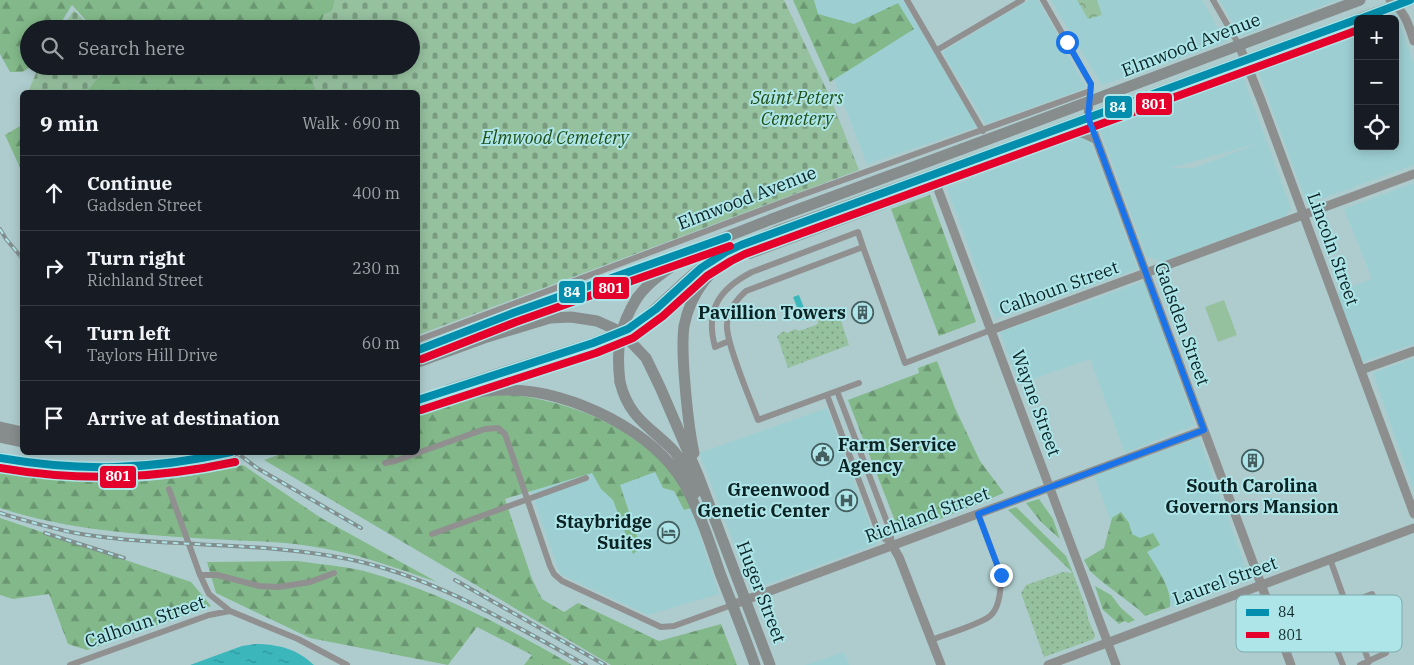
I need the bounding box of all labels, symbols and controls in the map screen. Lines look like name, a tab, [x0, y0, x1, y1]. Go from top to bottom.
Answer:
street label: Elmwood Avenue	[1118, 7, 1263, 82]
map controls	[1354, 15, 1399, 150]
button: +	[1354, 15, 1399, 60]
search box	[20, 20, 420, 75]
route start	[1056, 31, 1079, 54]
icon: search	[38, 34, 66, 62]
text: Search here	[78, 36, 185, 60]
button: −	[1354, 60, 1399, 105]
park label: Saint Peters Cemetery	[750, 86, 844, 130]
line badge: 801	[1135, 92, 1173, 116]
line badge: 84	[1104, 95, 1133, 119]
text: 801	[1141, 95, 1167, 113]
text: 84	[1110, 98, 1126, 116]
button: locate	[1354, 105, 1399, 150]
text: 9 min	[40, 109, 99, 137]
text: Walk · 690 m	[302, 113, 400, 133]
park label: Elmwood Cemetery	[481, 126, 630, 149]
street label: Elmwood Avenue	[674, 160, 819, 235]
text: Continue	[87, 171, 172, 195]
icon: ahead	[40, 179, 68, 207]
text: 400 m	[352, 183, 400, 203]
street label: Lincoln Street	[1302, 189, 1365, 309]
text: Gadsden Street	[87, 195, 202, 215]
text: Turn right	[87, 246, 185, 270]
icon: right	[40, 254, 68, 282]
street label: Calhoun Street	[996, 255, 1122, 320]
text: 230 m	[352, 258, 400, 278]
street label: Gadsden Street	[1150, 259, 1215, 389]
text: Richland Street	[87, 270, 203, 290]
line badge: 801	[592, 276, 630, 300]
text: 801	[598, 279, 624, 297]
line badge: 84	[558, 280, 586, 304]
text: 84	[564, 283, 580, 301]
place label: Pavillion Towers	[698, 301, 846, 324]
building icon: Pavillion Towers	[850, 301, 874, 325]
text: Turn left	[87, 321, 170, 345]
icon: left	[40, 329, 68, 357]
text: 60 m	[362, 333, 400, 353]
text: Taylors Hill Drive	[87, 345, 218, 365]
street label: Wayne Street	[1007, 347, 1066, 459]
icon: arrive	[40, 404, 68, 432]
text: Arrive at destination	[87, 406, 280, 430]
place label: Farm Service Agency	[838, 433, 956, 477]
public building icon: Farm Service Agency	[810, 443, 834, 467]
building icon: South Carolina Governors Mansion	[1240, 449, 1264, 473]
line badge: 801	[99, 465, 137, 489]
text: 801	[105, 467, 131, 485]
place label: South Carolina Governors Mansion	[1165, 474, 1339, 518]
place label: Greenwood Genetic Center	[697, 478, 830, 522]
street label: Richland Street	[861, 481, 992, 548]
hospital icon: Greenwood Genetic Center	[834, 488, 858, 512]
place label: Staybridge Suites	[556, 510, 652, 554]
hotel icon: Staybridge Suites	[656, 520, 680, 544]
street label: Huger Street	[731, 538, 791, 646]
street label: Laurel Street	[1170, 551, 1280, 610]
route end	[990, 564, 1013, 587]
street label: Calhoun Street	[82, 590, 208, 653]
legend	[1236, 595, 1402, 652]
text: 84	[1278, 603, 1295, 621]
text: 801	[1278, 626, 1303, 644]

